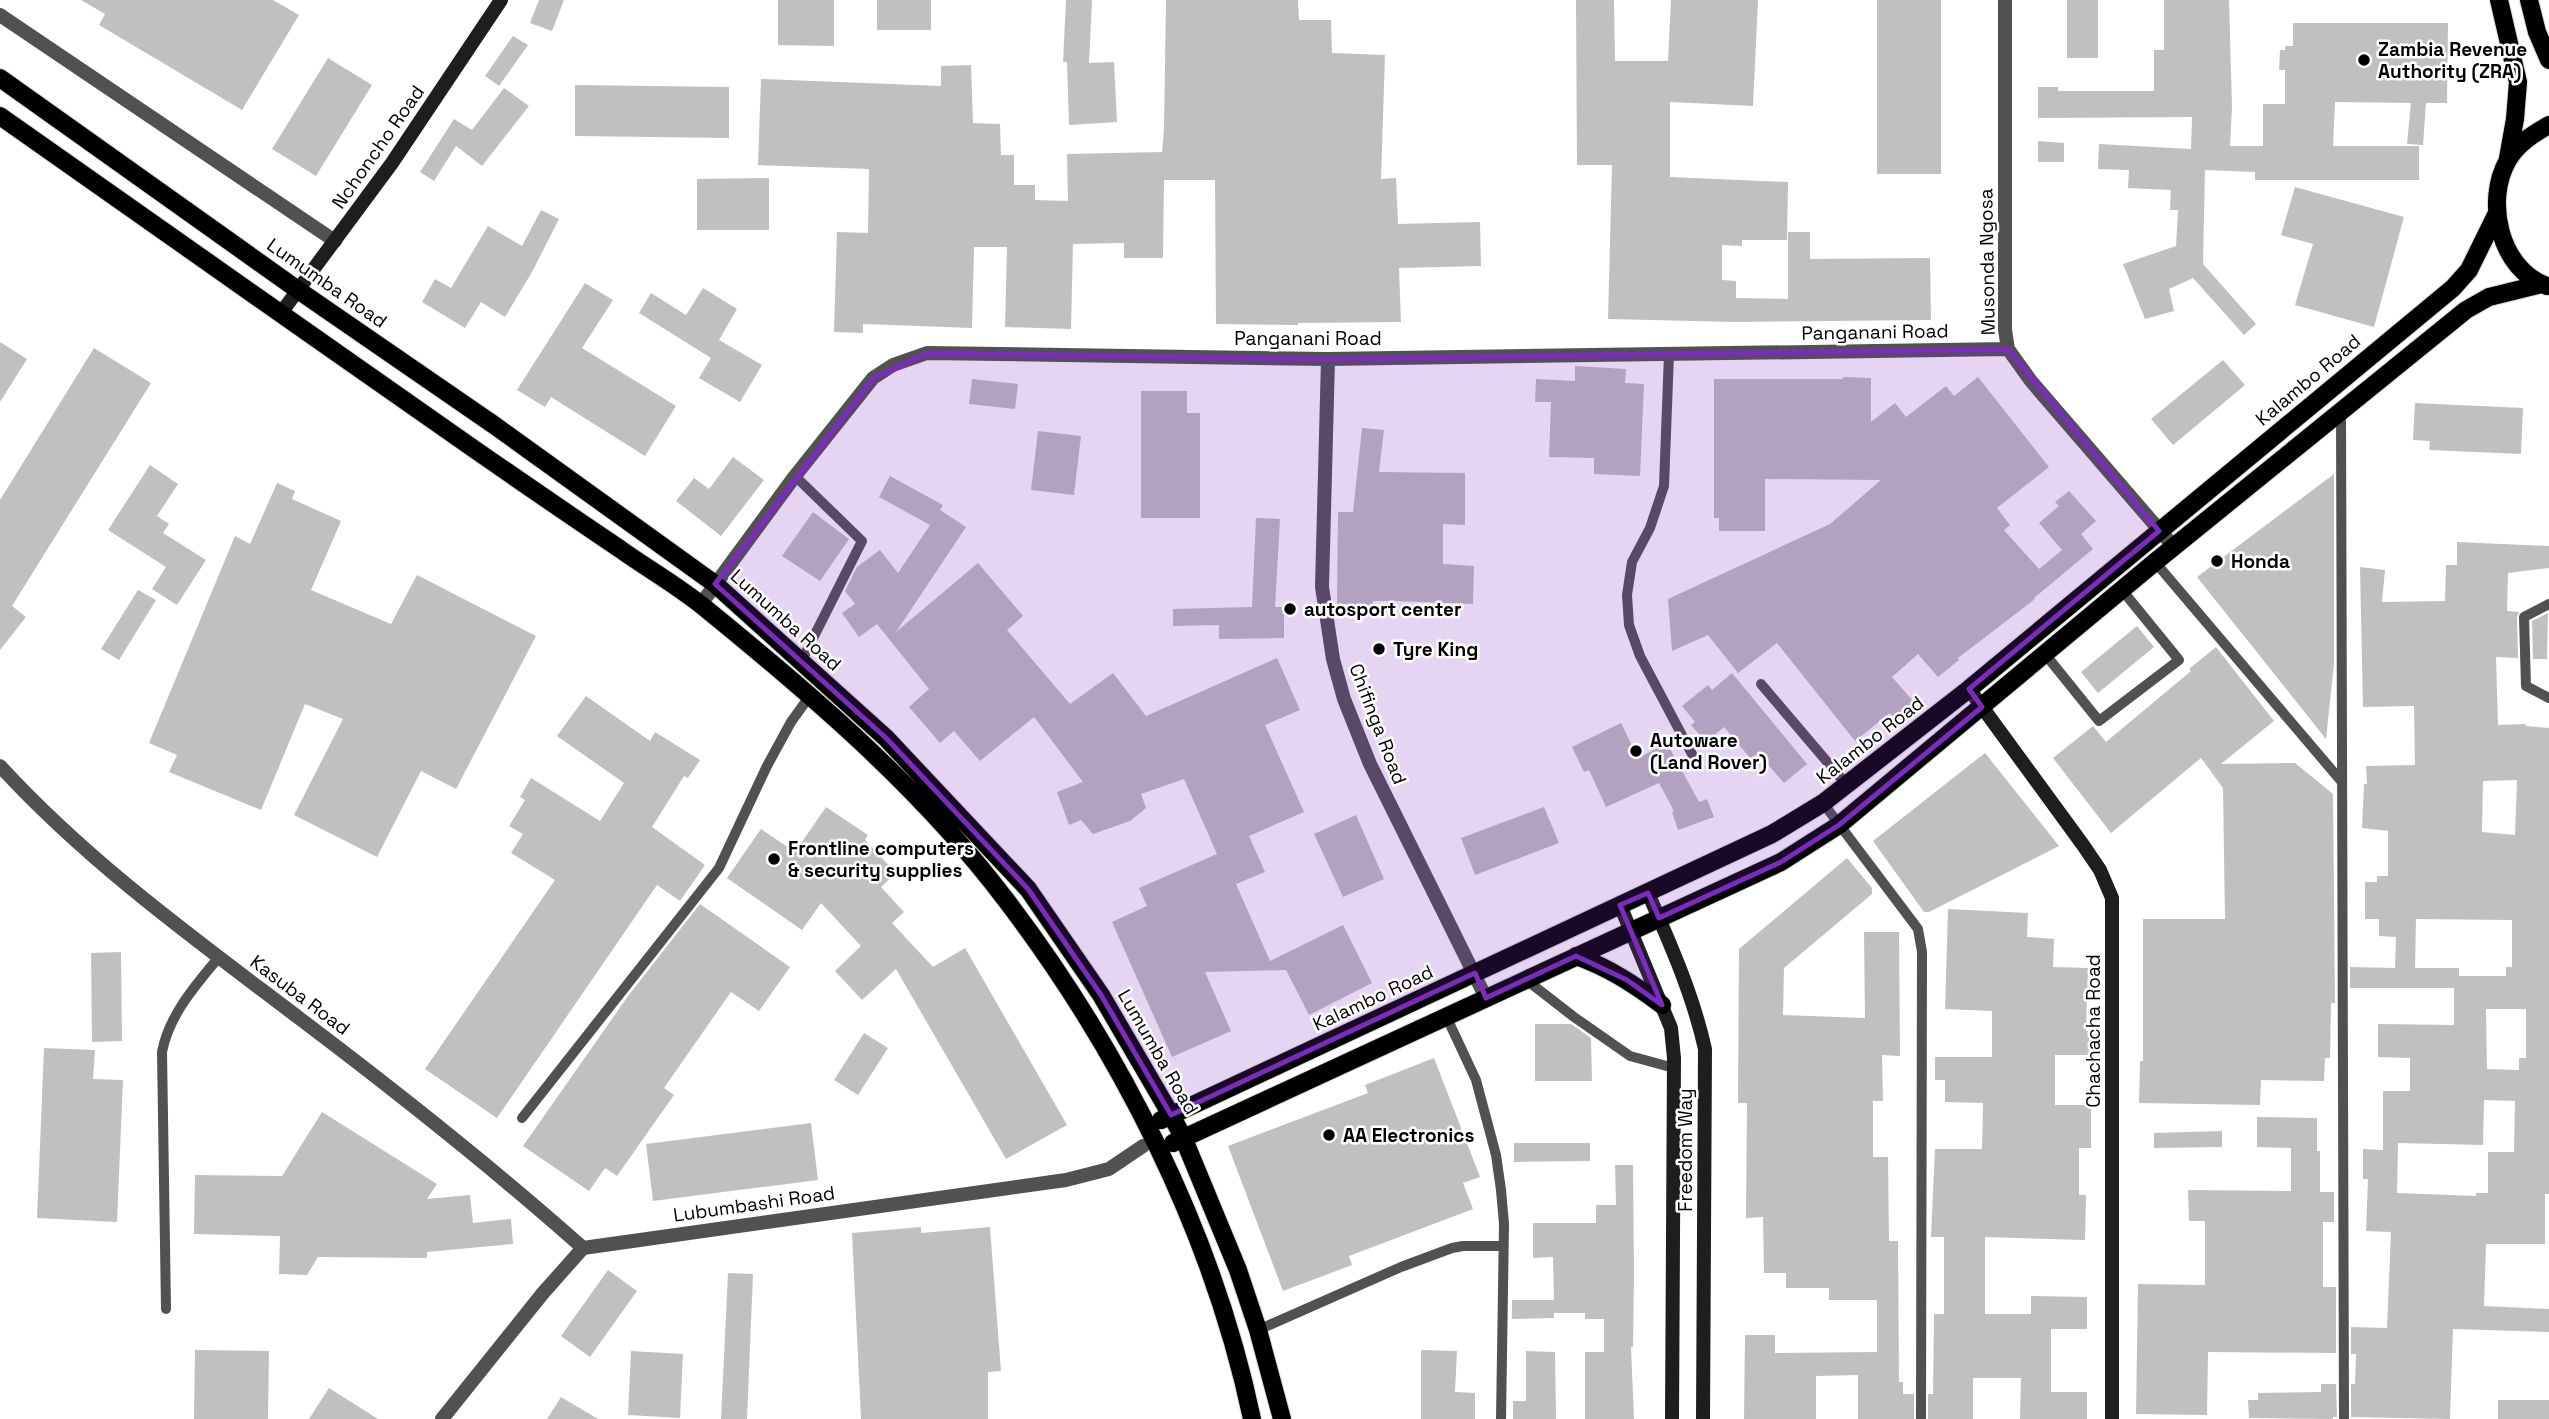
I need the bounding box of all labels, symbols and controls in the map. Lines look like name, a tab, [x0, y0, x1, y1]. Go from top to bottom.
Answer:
place label: Zambia Revenue Authority (ZRA)	[2378, 37, 2527, 84]
marker: Zambia Revenue Authority (ZRA)	[2356, 52, 2372, 68]
street label: Nchoncho Road	[326, 80, 430, 214]
street label: Musonda Ngosa	[1973, 188, 2001, 336]
street label: Lumumba Road	[262, 232, 392, 334]
street label: Panganani Road	[1801, 318, 1949, 346]
street label: Panganani Road	[1234, 326, 1382, 351]
street label: Kalambo Road	[2250, 329, 2366, 431]
place label: Honda	[2231, 549, 2290, 574]
marker: Honda	[2209, 553, 2225, 569]
street label: Lumumba Road	[725, 564, 847, 676]
place label: autosport center	[1304, 597, 1461, 622]
marker: autosport center	[1282, 601, 1298, 617]
place label: Tyre King	[1393, 637, 1478, 662]
marker: Tyre King	[1371, 641, 1387, 657]
street label: Chifinga Road	[1344, 660, 1412, 788]
street label: Kalambo Road	[1811, 690, 1929, 790]
place label: Autoware (Land Rover)	[1650, 728, 1767, 775]
marker: Autoware (Land Rover)	[1628, 743, 1644, 759]
place label: Frontline computers & security supplies	[788, 836, 974, 883]
marker: Frontline computers & security supplies	[766, 851, 782, 867]
street label: Kasuba Road	[245, 949, 355, 1041]
street label: Chachacha Road	[2081, 954, 2106, 1108]
street label: Kalambo Road	[1309, 959, 1437, 1037]
street label: Lumumba Road	[1112, 985, 1204, 1119]
street label: Freedom Way	[1673, 1088, 1698, 1212]
place label: AA Electronics	[1343, 1123, 1474, 1148]
marker: AA Electronics	[1321, 1127, 1337, 1143]
street label: Lubumbashi Road	[672, 1180, 836, 1228]

